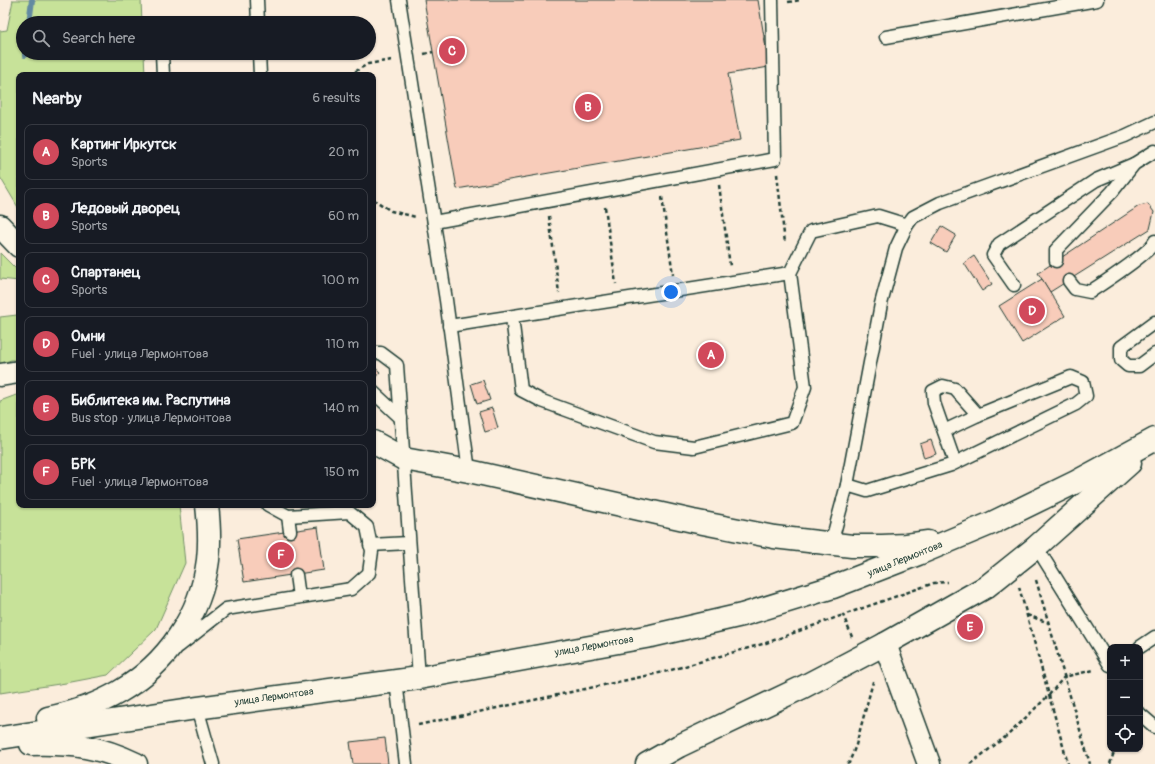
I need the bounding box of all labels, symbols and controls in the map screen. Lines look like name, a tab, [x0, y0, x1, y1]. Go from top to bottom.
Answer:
search box	[16, 16, 376, 60]
icon: search	[30, 27, 52, 49]
text: Search here	[62, 29, 135, 48]
pin: C	[439, 36, 465, 66]
text: Nearby	[32, 88, 81, 109]
text: 6 results	[313, 90, 360, 106]
pin: B	[575, 92, 601, 122]
text: Картинг Иркутск	[71, 135, 177, 154]
text: A	[42, 144, 50, 160]
text: 20 m	[328, 144, 359, 160]
text: Sports	[71, 154, 107, 170]
text: Ледовый дворец	[71, 199, 180, 218]
text: B	[42, 208, 50, 224]
text: 60 m	[328, 208, 359, 224]
text: Sports	[71, 218, 107, 234]
text: Спартанец	[71, 263, 141, 282]
text: C	[42, 272, 50, 288]
text: 100 m	[322, 272, 359, 288]
text: Sports	[71, 282, 107, 298]
your location	[661, 282, 681, 302]
pin: D	[1019, 296, 1045, 326]
text: Омни	[71, 327, 105, 346]
text: D	[42, 336, 50, 352]
text: 110 m	[326, 336, 359, 352]
pin: A	[698, 340, 724, 370]
text: Fuel · улица Лермонтова	[71, 346, 208, 362]
text: Библитека им. Распутина	[71, 391, 231, 410]
text: E	[43, 400, 49, 416]
text: 140 m	[323, 400, 359, 416]
text: Bus stop · улица Лермонтова	[71, 410, 231, 426]
text: БРК	[71, 455, 96, 474]
text: F	[42, 464, 50, 480]
text: 150 m	[324, 464, 359, 480]
text: Fuel · улица Лермонтова	[71, 474, 208, 490]
street label: улица Лермонтова	[865, 538, 944, 580]
pin: F	[268, 540, 294, 570]
pin: E	[957, 612, 983, 642]
street label: улица Лермонтова	[553, 633, 635, 659]
map controls	[1107, 644, 1143, 752]
button: +	[1107, 644, 1143, 680]
button: −	[1107, 680, 1143, 716]
street label: улица Лермонтова	[233, 685, 315, 709]
button: locate	[1107, 716, 1143, 752]

